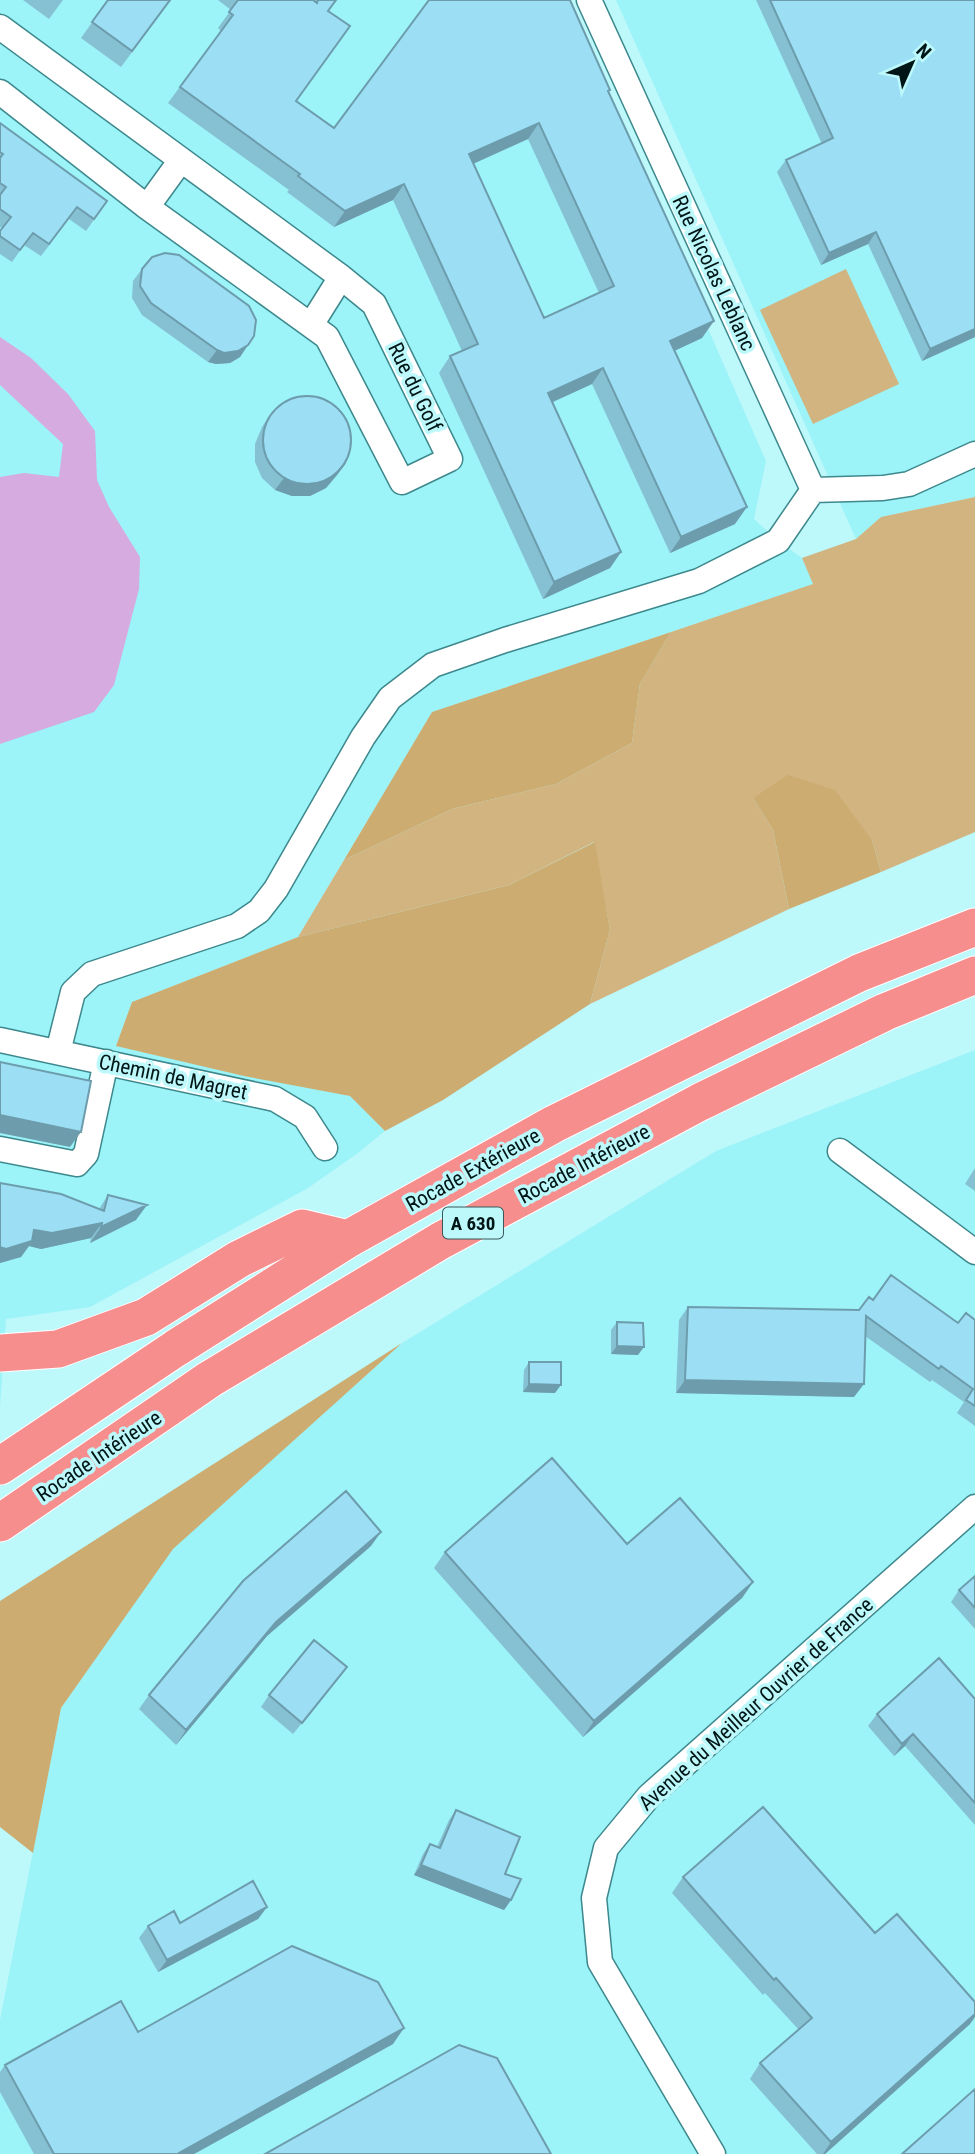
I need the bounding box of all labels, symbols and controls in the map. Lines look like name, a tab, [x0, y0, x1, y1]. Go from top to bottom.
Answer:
north arrow	[877, 28, 947, 98]
text: N	[911, 39, 936, 64]
street label: Rue Nicolas Leblanc	[668, 192, 760, 354]
street label: Rue du Golf	[383, 339, 447, 436]
street label: Chemin de Magret	[97, 1050, 249, 1104]
street label: Rocade Intérieure	[514, 1119, 654, 1209]
street label: Rocade Extérieure	[402, 1123, 544, 1217]
road number: A 630	[443, 1208, 503, 1238]
street label: Rocade Intérieure	[32, 1405, 166, 1507]
street label: Avenue du Meilleur Ouvrier de France	[634, 1592, 878, 1816]

